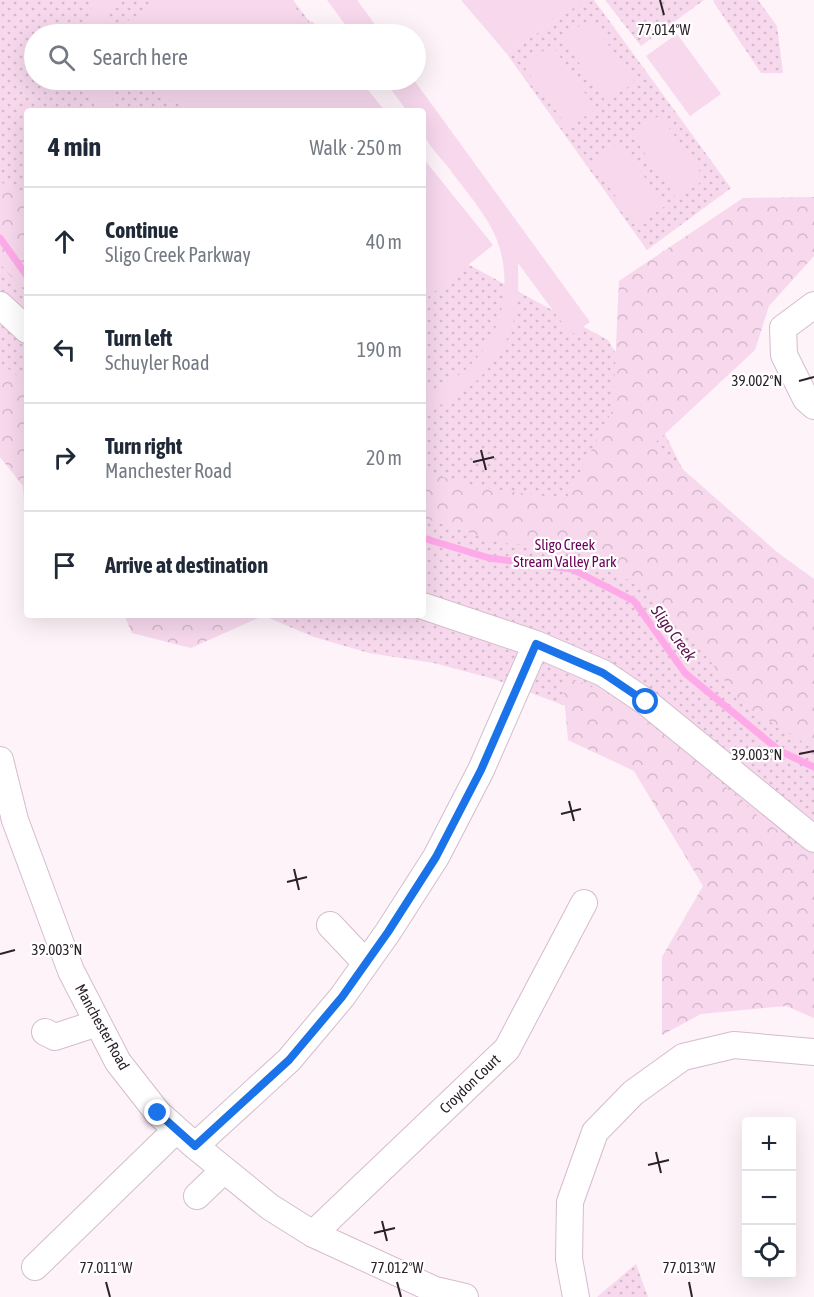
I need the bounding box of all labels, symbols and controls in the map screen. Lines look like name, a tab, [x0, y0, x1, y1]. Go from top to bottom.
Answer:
text: 77.014°W	[638, 21, 691, 38]
search box	[24, 24, 426, 90]
icon: search	[45, 41, 78, 74]
text: Search here	[93, 44, 188, 70]
text: 4 min	[48, 132, 101, 162]
text: Walk · 250 m	[310, 136, 402, 159]
text: Continue	[105, 217, 179, 243]
icon: ahead	[48, 225, 81, 258]
text: 40 m	[366, 230, 402, 253]
text: Sligo Creek Parkway	[105, 243, 251, 266]
text: Turn left	[105, 325, 172, 351]
icon: left	[48, 333, 81, 366]
text: 190 m	[357, 338, 402, 361]
text: Schuyler Road	[105, 351, 209, 374]
text: 39.002°N	[732, 372, 782, 389]
text: Turn right	[105, 433, 182, 459]
icon: right	[48, 441, 81, 474]
text: 20 m	[366, 446, 402, 469]
text: Manchester Road	[105, 459, 232, 482]
park label: Sligo Creek Stream Valley Park	[513, 536, 617, 570]
icon: arrive	[48, 549, 81, 582]
text: Arrive at destination	[105, 552, 268, 578]
water label: Sligo Creek	[646, 601, 701, 666]
route start	[632, 688, 658, 714]
text: 39.003°N	[732, 746, 782, 763]
text: 39.003°N	[32, 941, 82, 958]
street label: Manchester Road	[72, 981, 133, 1073]
street label: Croydon Court	[436, 1051, 503, 1117]
route end	[144, 1099, 170, 1125]
map controls	[742, 1117, 796, 1279]
button: +	[742, 1117, 796, 1171]
button: −	[742, 1171, 796, 1225]
button: locate	[742, 1225, 796, 1279]
text: 77.011°W	[80, 1259, 133, 1276]
text: 77.012°W	[371, 1259, 424, 1276]
text: 77.013°W	[663, 1259, 716, 1276]

